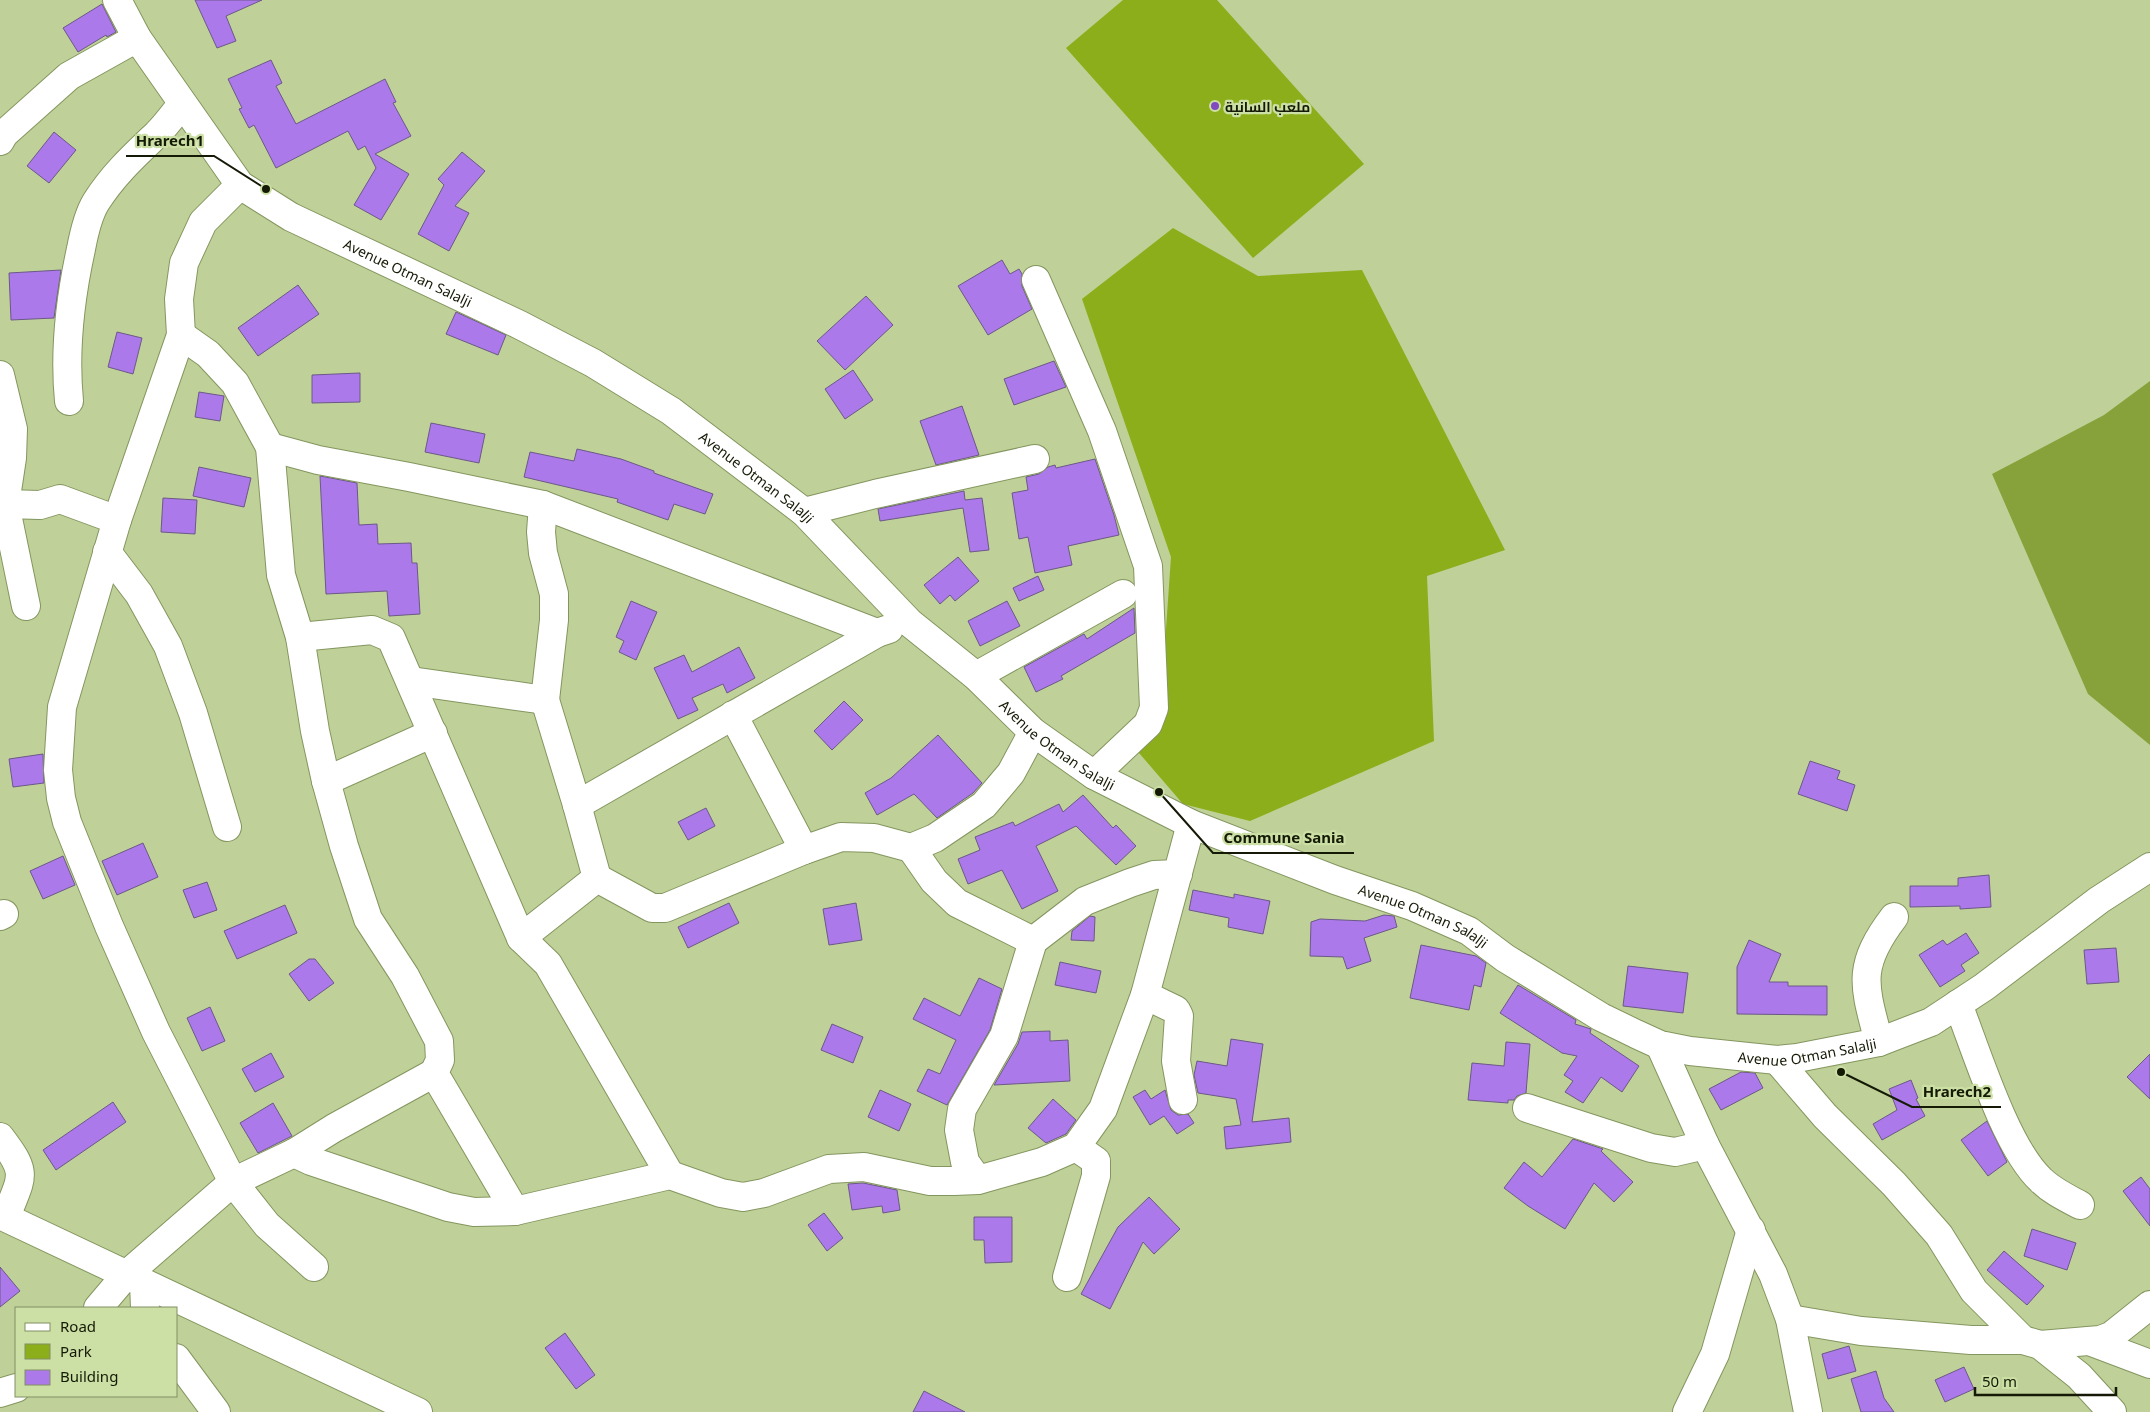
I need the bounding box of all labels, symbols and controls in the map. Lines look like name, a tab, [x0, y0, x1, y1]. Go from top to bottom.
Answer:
place label: ملعب السانية	[1225, 97, 1310, 116]
marker: ملعب السانية	[1209, 100, 1221, 112]
callout: Hrarech1	[126, 126, 214, 156]
text: Hrarech1	[136, 130, 204, 150]
street label: Avenue Otman Salalji	[341, 234, 475, 311]
street label: Avenue Otman Salalji	[696, 427, 819, 527]
street label: Avenue Otman Salalji	[996, 695, 1118, 794]
callout: Commune Sania	[1213, 823, 1354, 853]
text: Commune Sania	[1223, 827, 1345, 847]
street label: Avenue Otman Salalji	[1356, 879, 1492, 952]
street label: Avenue Otman Salalji	[1737, 1033, 1878, 1070]
callout: Hrarech2	[1912, 1077, 2001, 1107]
text: Hrarech2	[1923, 1081, 1992, 1101]
legend	[15, 1307, 178, 1397]
text: Road	[60, 1316, 96, 1336]
text: Park	[60, 1341, 92, 1361]
scale bar	[1975, 1364, 2116, 1396]
text: Building	[60, 1366, 118, 1386]
text: 50 m	[1982, 1371, 2017, 1391]

